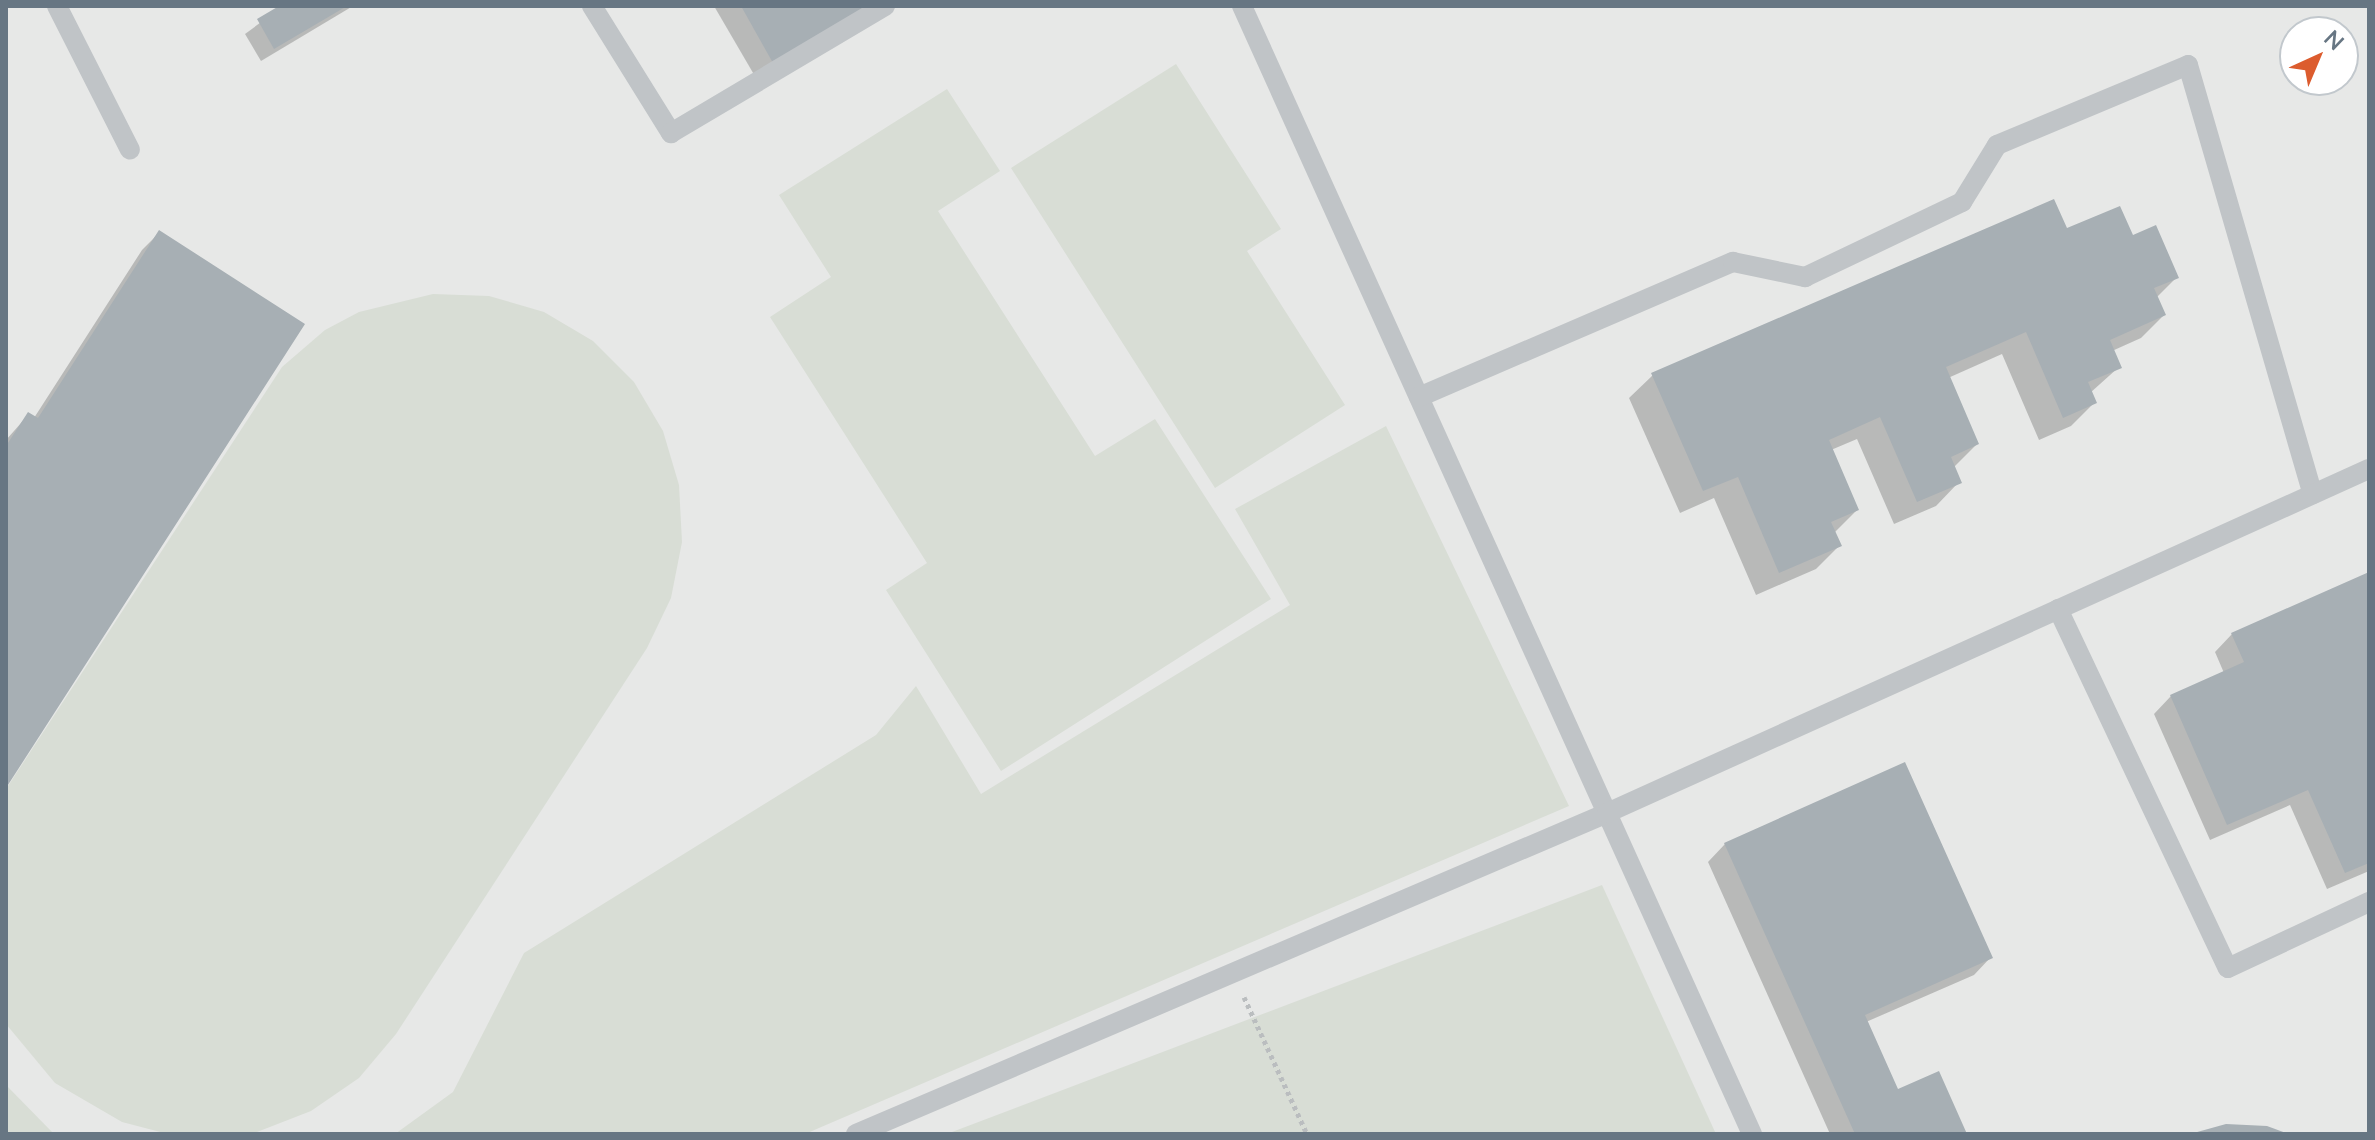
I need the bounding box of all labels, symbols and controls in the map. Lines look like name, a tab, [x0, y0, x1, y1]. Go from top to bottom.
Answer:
north arrow	[2279, 16, 2359, 96]
text: N	[2319, 24, 2350, 55]

